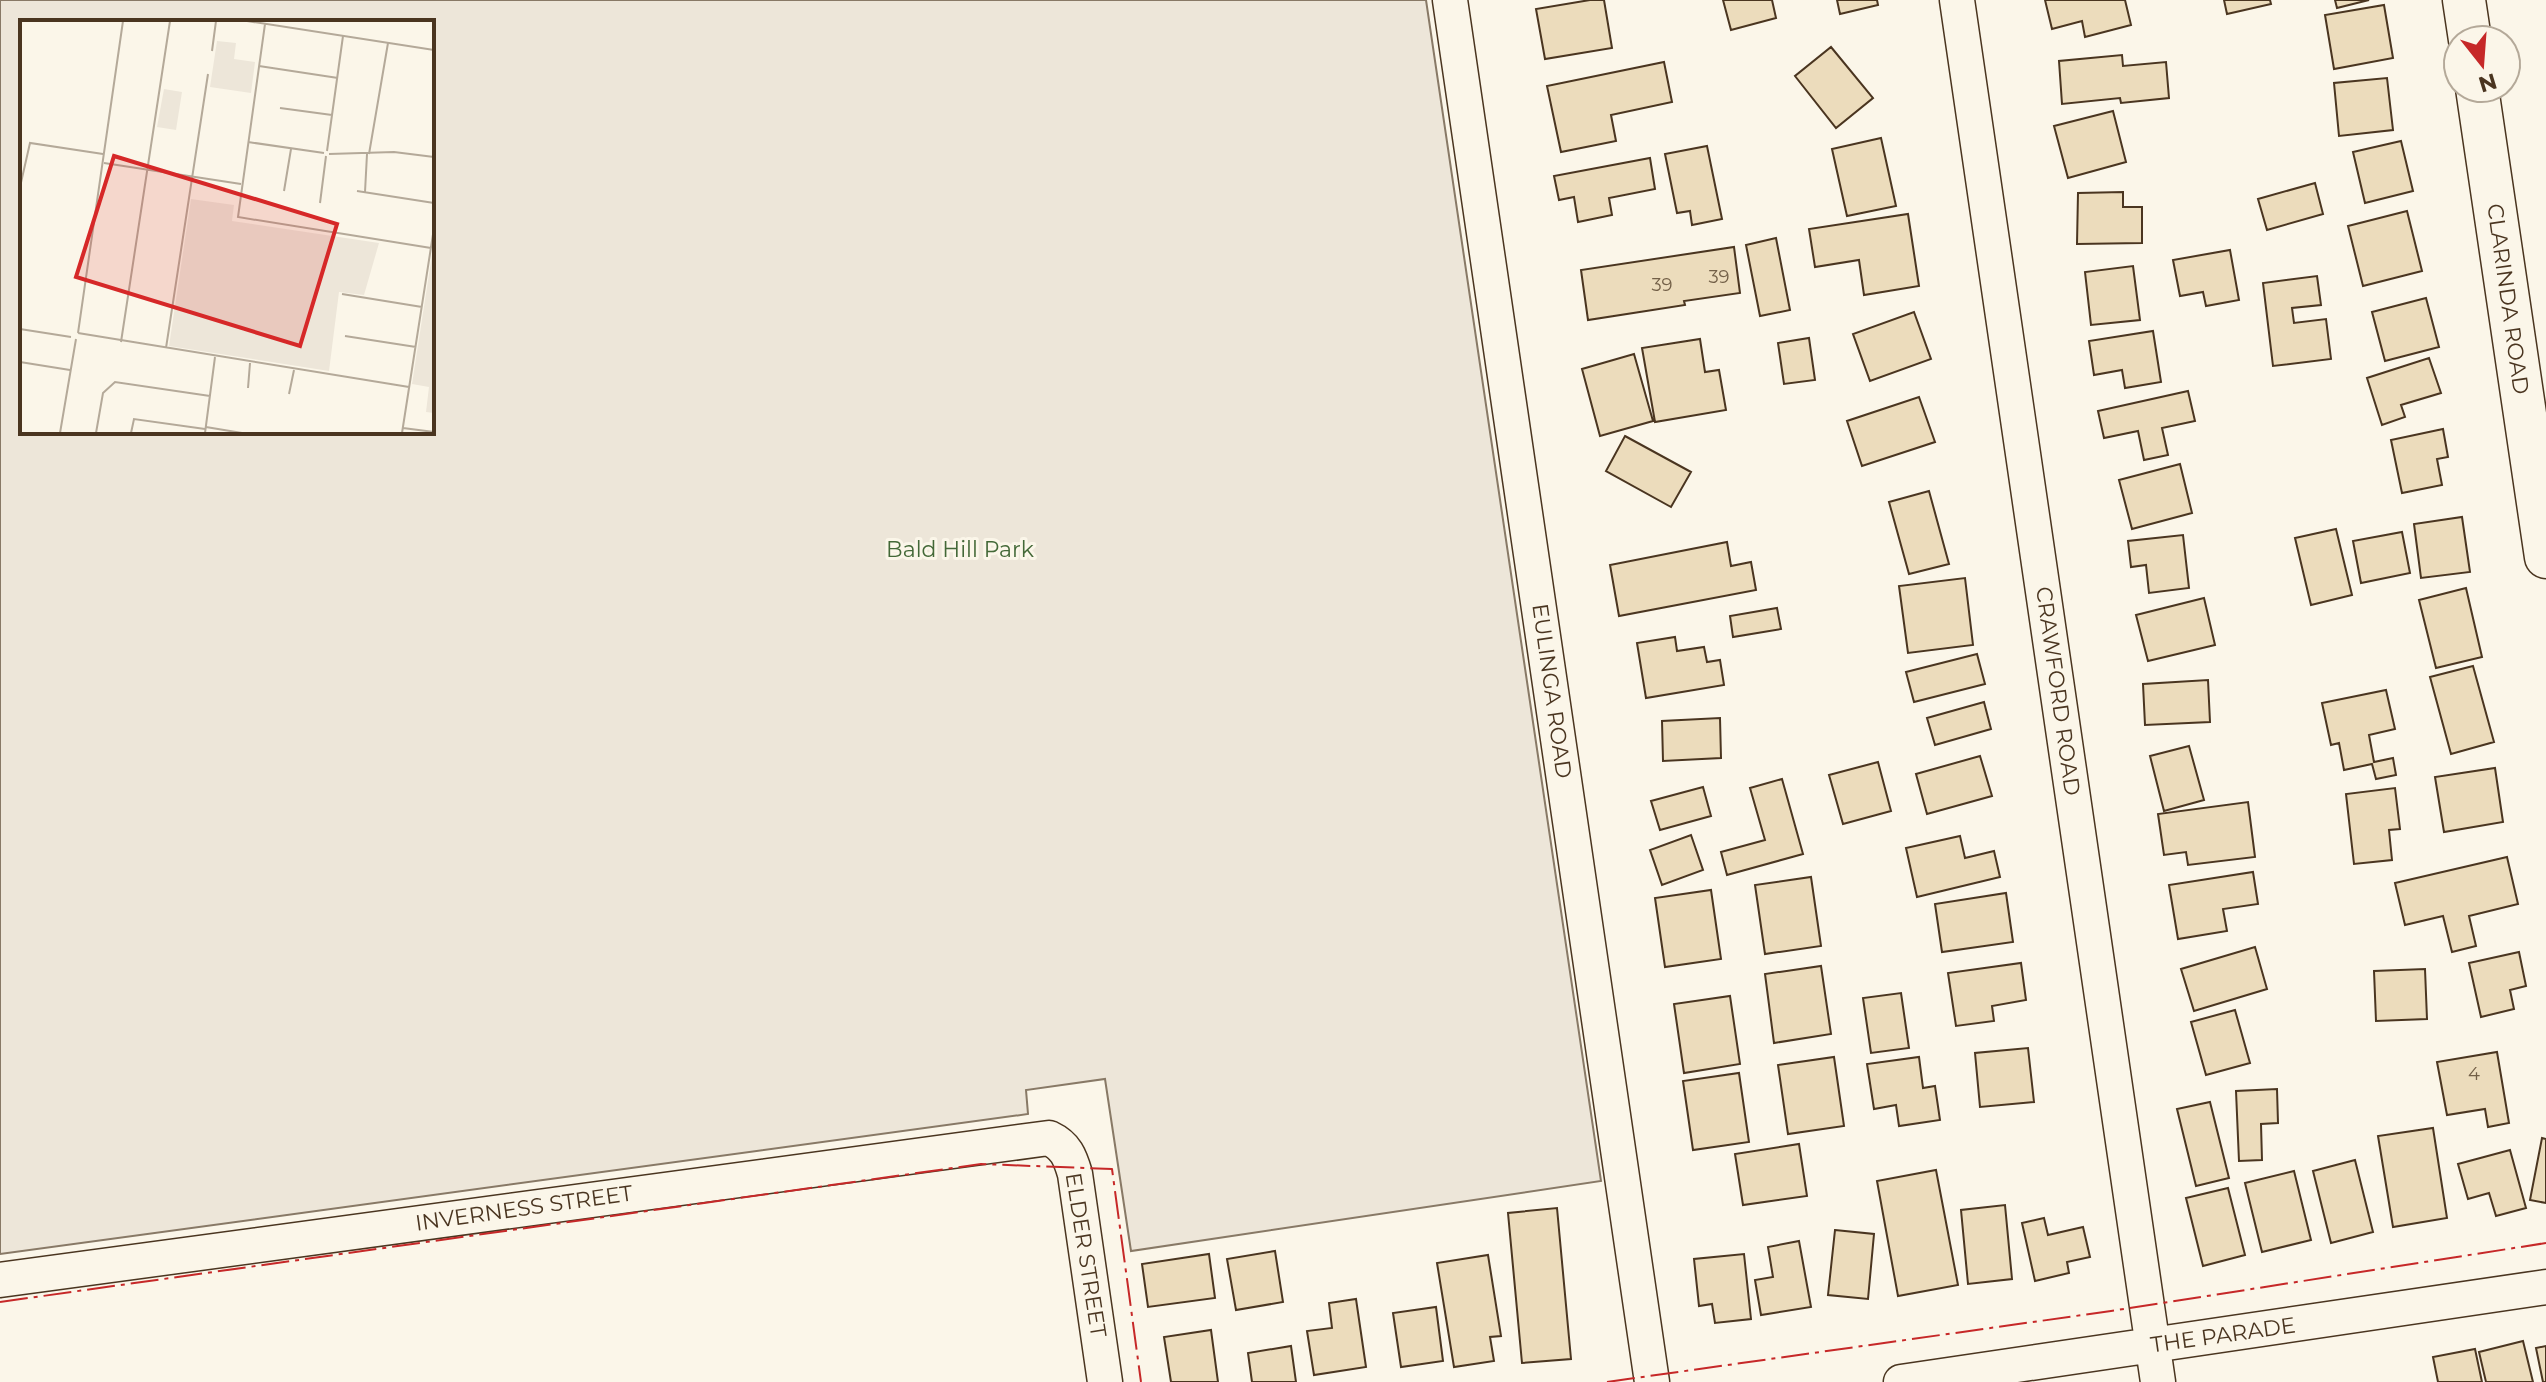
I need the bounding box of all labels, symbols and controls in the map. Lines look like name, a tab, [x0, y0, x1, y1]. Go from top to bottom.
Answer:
inset map	[20, 20, 434, 434]
north arrow	[2442, 24, 2522, 104]
text: N	[2475, 67, 2500, 98]
street label: CLARINDA ROAD	[2481, 202, 2535, 396]
house number: 39	[1708, 266, 1730, 288]
house number: 39	[1651, 274, 1673, 296]
park label: Bald Hill Park	[886, 536, 1035, 563]
street label: CRAWFORD ROAD	[2030, 585, 2086, 797]
street label: EULINGA ROAD	[1526, 602, 1578, 780]
house number: 4	[2468, 1063, 2480, 1085]
street label: ELDER STREET	[1060, 1171, 1112, 1340]
street label: INVERNESS STREET	[414, 1179, 635, 1237]
street label: THE PARADE	[2149, 1311, 2297, 1359]

